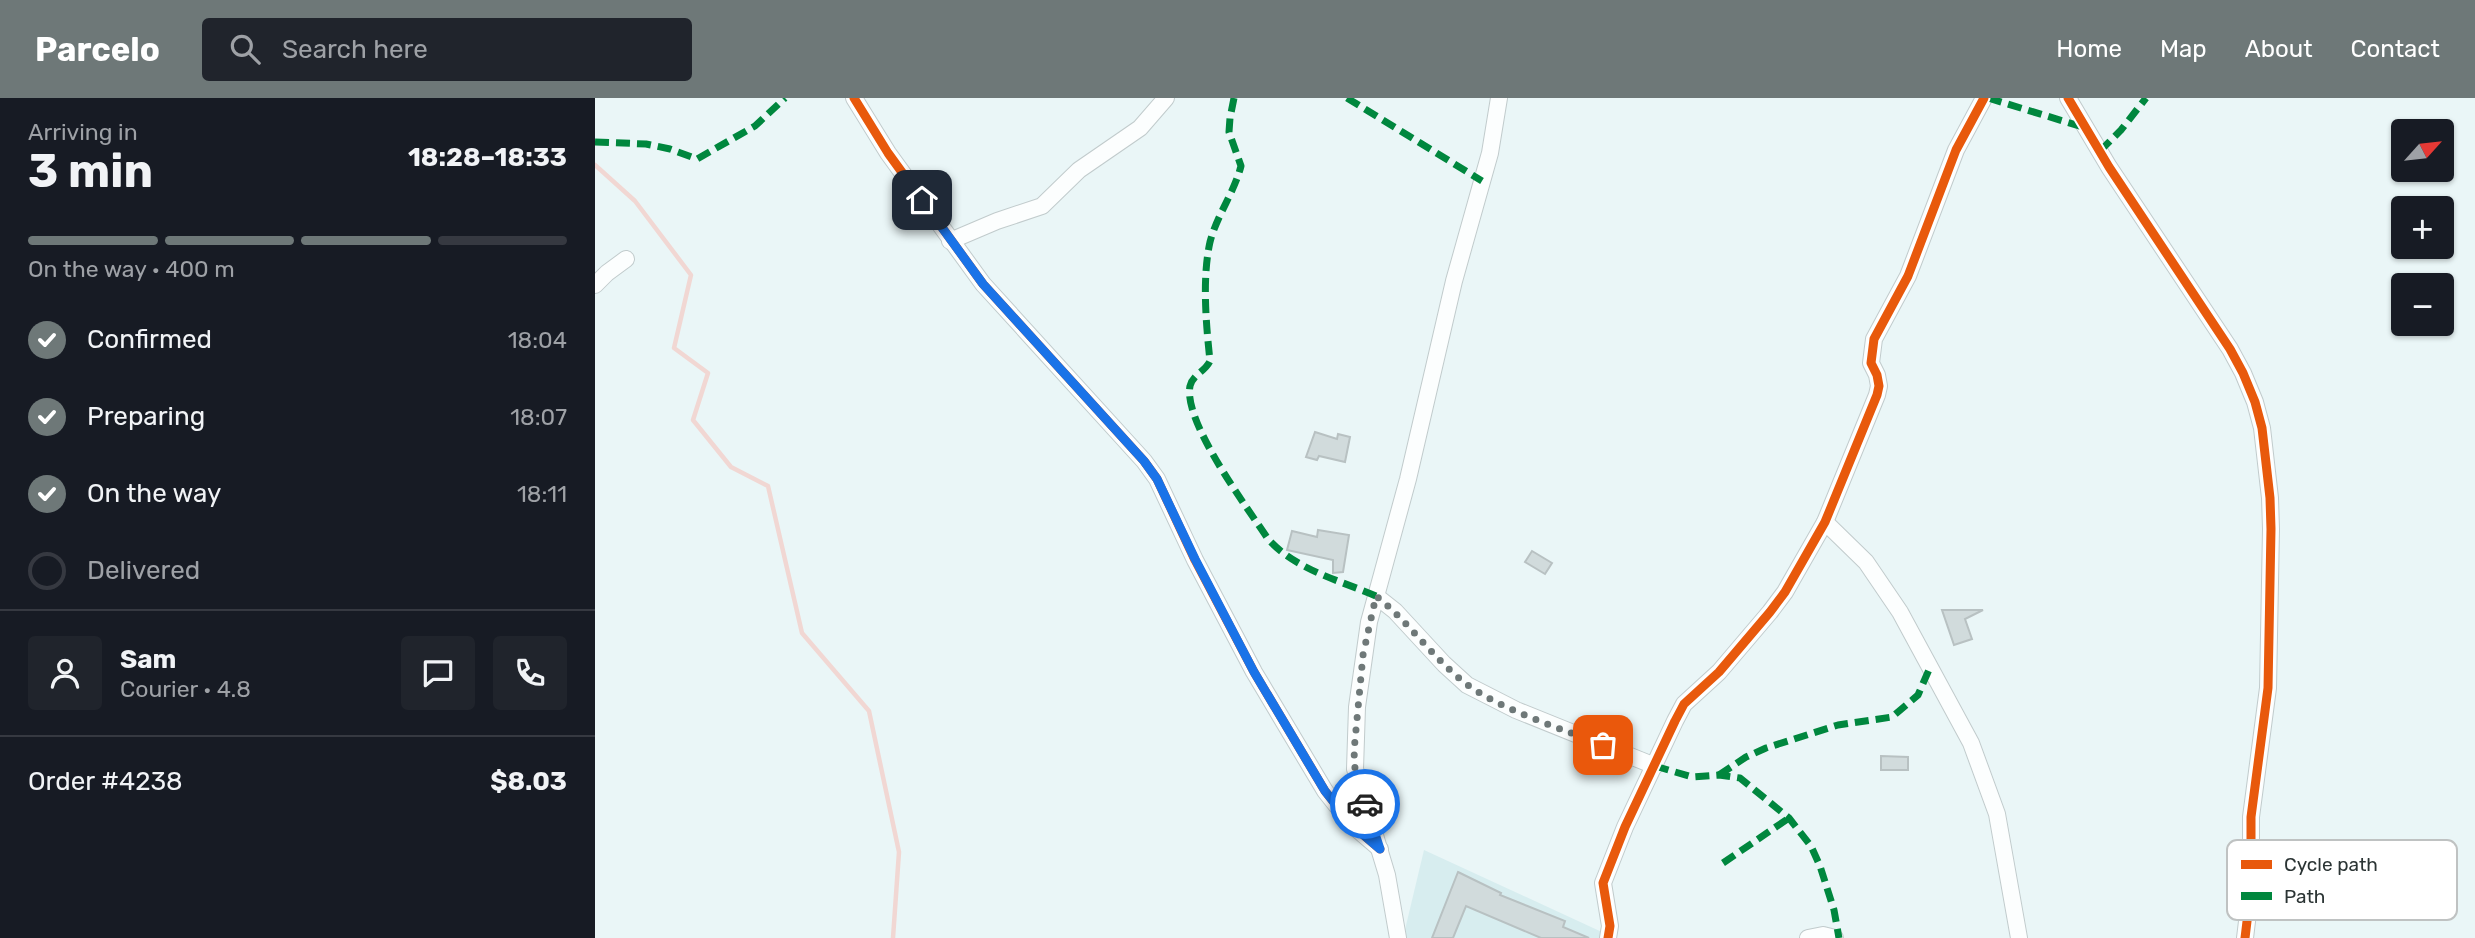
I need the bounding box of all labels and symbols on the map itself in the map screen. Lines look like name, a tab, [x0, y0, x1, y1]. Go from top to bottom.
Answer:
north arrow	[2391, 119, 2453, 182]
pin	[892, 170, 952, 230]
pin	[1573, 715, 1633, 775]
courier	[1330, 769, 1400, 839]
legend	[2227, 840, 2457, 920]
text: Cycle path	[2284, 853, 2378, 876]
text: Path	[2284, 885, 2325, 908]

